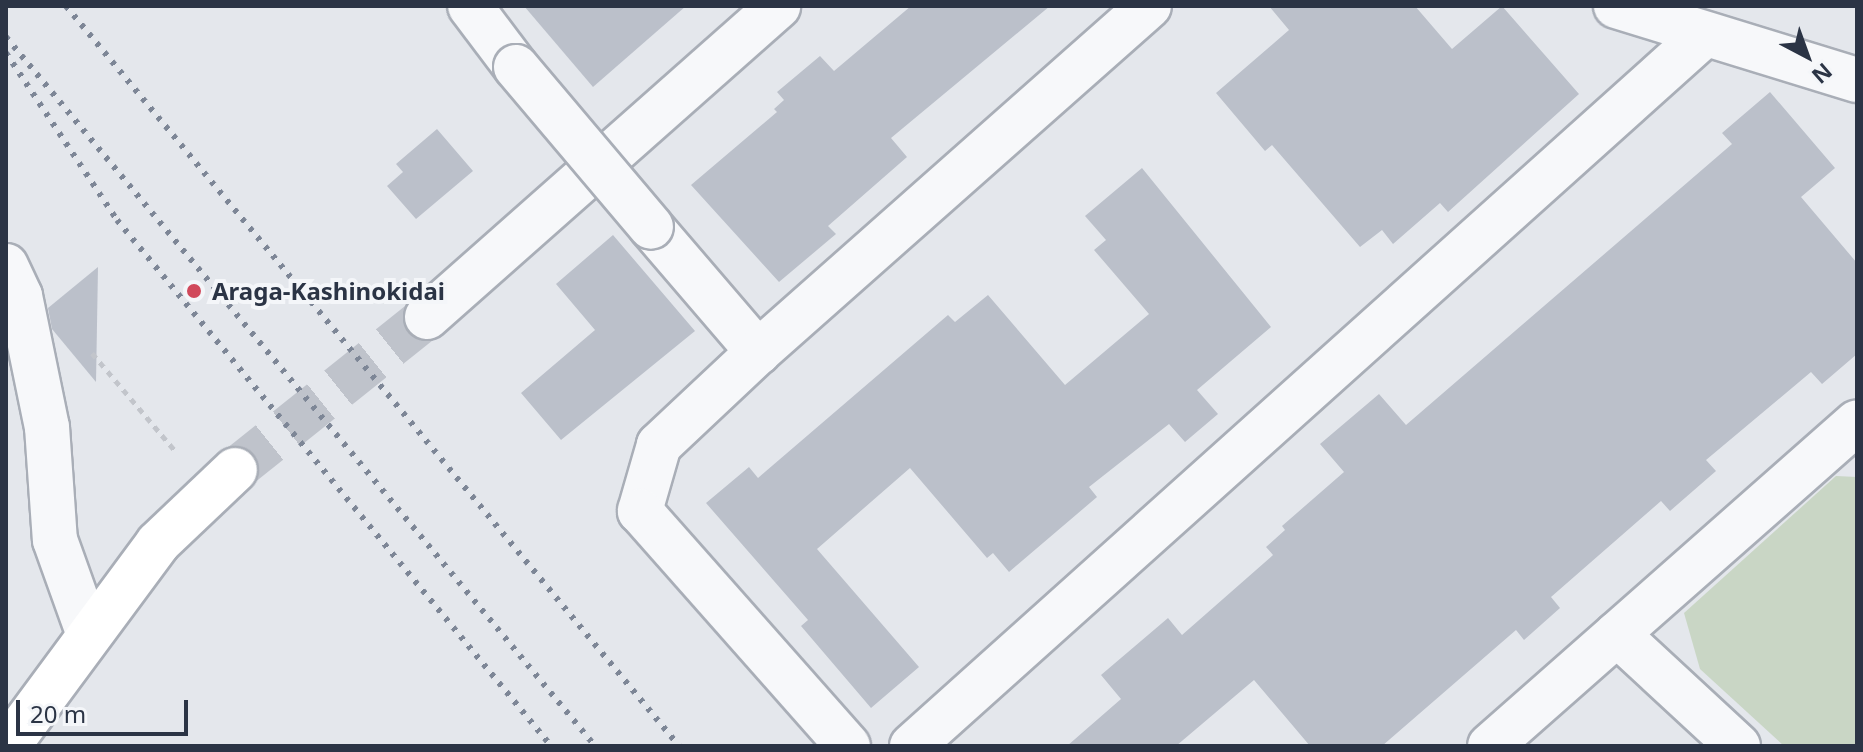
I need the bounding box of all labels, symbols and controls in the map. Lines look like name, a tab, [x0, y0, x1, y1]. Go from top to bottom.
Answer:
north arrow	[1767, 16, 1847, 96]
text: N	[1806, 57, 1839, 91]
place label: Araga-Kashinokidai	[212, 277, 445, 305]
marker: Araga-Kashinokidai	[183, 280, 205, 302]
scale bar	[20, 684, 192, 734]
text: 20 m	[30, 697, 86, 730]

